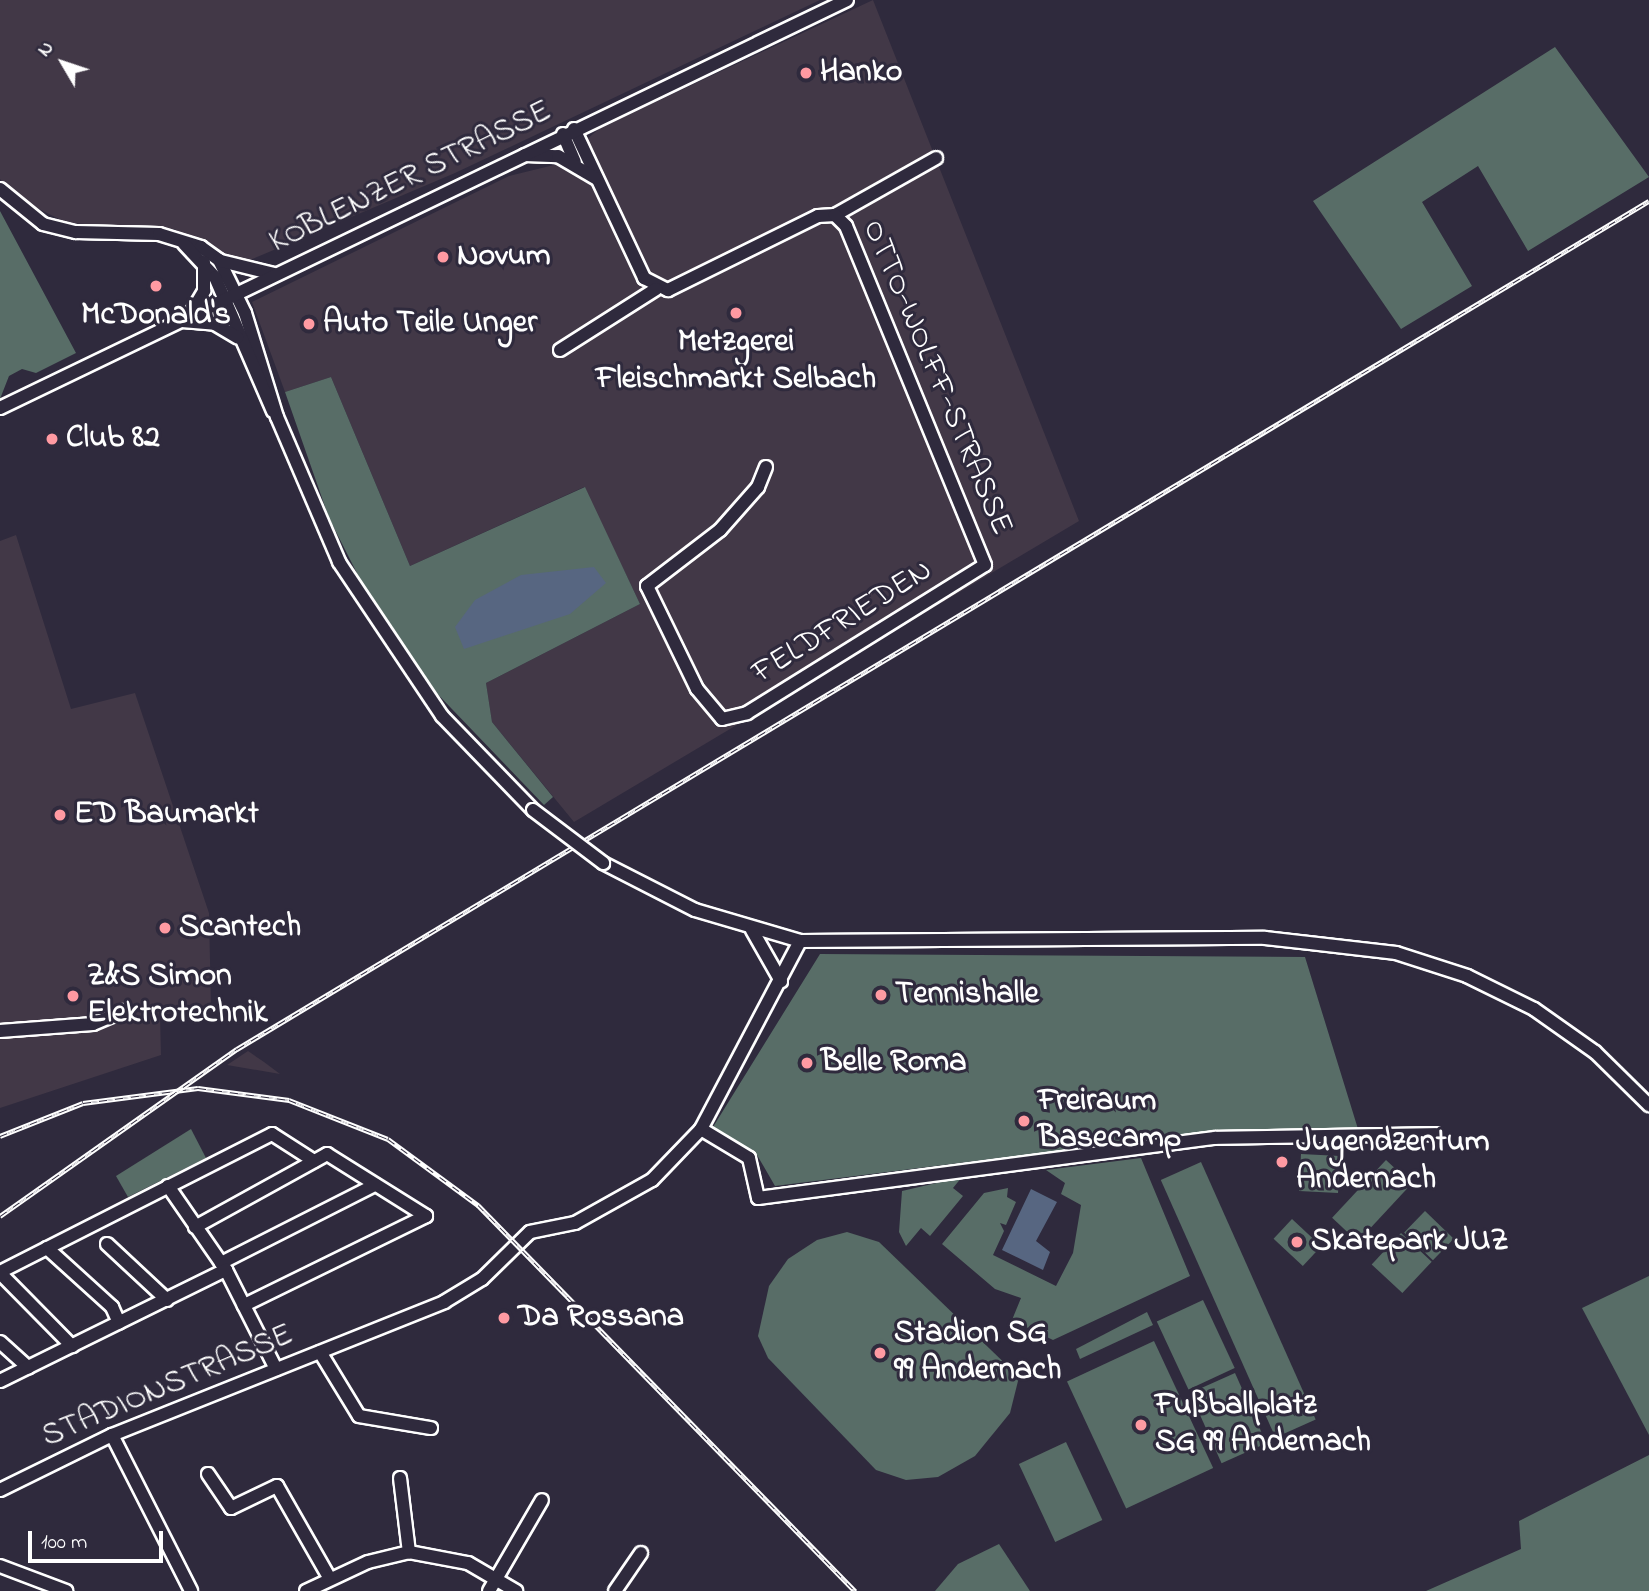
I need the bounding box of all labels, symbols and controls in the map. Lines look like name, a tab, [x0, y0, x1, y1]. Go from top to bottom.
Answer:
north arrow	[28, 28, 98, 98]
text: N	[32, 36, 61, 63]
place label: Hanko	[820, 54, 902, 92]
marker: Hanko	[798, 65, 814, 81]
street label: KOBLENZER STRASSE	[264, 93, 558, 263]
street label: OTTO-WOLFF-STRASSE	[852, 215, 1020, 541]
place label: Novum	[457, 238, 551, 276]
marker: Novum	[435, 249, 451, 265]
marker: McDonald's	[148, 278, 164, 294]
place label: McDonald's	[81, 297, 231, 335]
place label: Auto Teile Unger	[323, 305, 537, 343]
marker: Metzgerei Fleischmarkt Selbach	[728, 305, 744, 321]
marker: Auto Teile Unger	[301, 316, 317, 332]
place label: Metzgerei Fleischmarkt Selbach	[596, 325, 876, 400]
place label: Club 82	[66, 420, 160, 458]
marker: Club 82	[44, 431, 60, 447]
street label: FELDFRIEDEN	[746, 552, 940, 694]
place label: ED Baumarkt	[74, 796, 259, 834]
marker: ED Baumarkt	[52, 807, 68, 823]
place label: Scantech	[179, 909, 301, 947]
marker: Scantech	[157, 920, 173, 936]
place label: Z&S Simon Elektrotechnik	[87, 959, 267, 1034]
place label: Tennishalle	[895, 976, 1039, 1014]
marker: Tennishalle	[873, 987, 889, 1003]
marker: Z&S Simon Elektrotechnik	[65, 988, 81, 1004]
place label: Belle Roma	[821, 1044, 966, 1082]
marker: Belle Roma	[799, 1055, 815, 1071]
place label: Freiraum Basecamp	[1038, 1084, 1181, 1159]
marker: Freiraum Basecamp	[1016, 1113, 1032, 1129]
place label: Jugendzentum Andernach	[1296, 1125, 1490, 1200]
marker: Jugendzentum Andernach	[1274, 1154, 1290, 1170]
place label: Skatepark JUZ	[1311, 1223, 1509, 1261]
marker: Skatepark JUZ	[1289, 1234, 1305, 1250]
place label: Da Rossana	[518, 1299, 684, 1337]
marker: Da Rossana	[496, 1310, 512, 1326]
place label: Stadion SG 99 Andernach	[894, 1316, 1061, 1391]
street label: STADIONSTRASSE	[37, 1317, 299, 1457]
marker: Stadion SG 99 Andernach	[872, 1345, 888, 1361]
place label: Fußballplatz SG 99 Andernach	[1155, 1388, 1371, 1463]
marker: Fußballplatz SG 99 Andernach	[1133, 1417, 1149, 1433]
scale bar	[32, 1518, 166, 1562]
text: 100 m	[41, 1528, 87, 1558]

